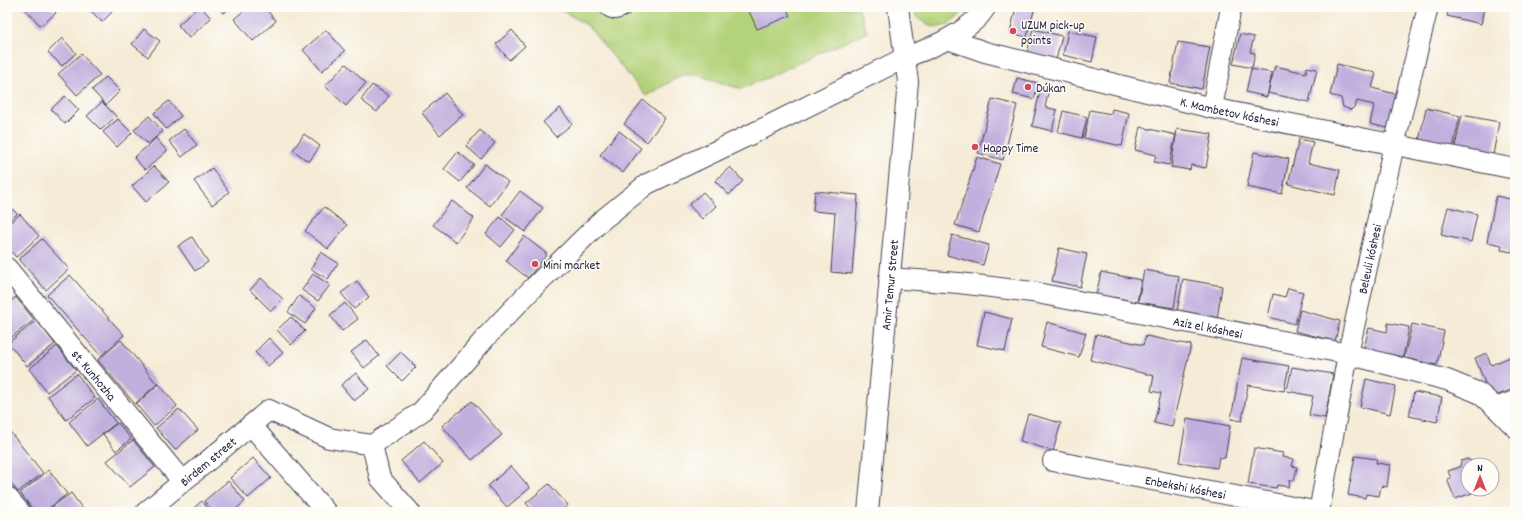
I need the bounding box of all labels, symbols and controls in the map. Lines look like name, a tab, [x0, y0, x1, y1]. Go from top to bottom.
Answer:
place label: UZUM pick-up points	[1021, 17, 1085, 51]
marker: UZUM pick-up points	[1008, 26, 1018, 36]
place label: Dúkan	[1036, 80, 1066, 99]
marker: Dúkan	[1023, 82, 1033, 92]
street label: K. Mambetov kóshesi	[1178, 93, 1281, 133]
place label: Happy Time	[983, 140, 1038, 159]
marker: Happy Time	[970, 142, 980, 152]
street label: Beleuli kóshesi	[1354, 222, 1388, 296]
street label: Amir Temur Street	[878, 239, 905, 331]
place label: Mini market	[543, 257, 600, 276]
marker: Mini market	[530, 259, 540, 269]
street label: Aziz el kóshesi	[1171, 313, 1244, 345]
street label: st. Kunhozha	[66, 346, 120, 407]
street label: Birdem street	[177, 434, 242, 492]
north arrow	[1460, 457, 1500, 497]
text: N	[1477, 461, 1483, 477]
street label: Enbekshi kóshesi	[1143, 472, 1228, 506]

